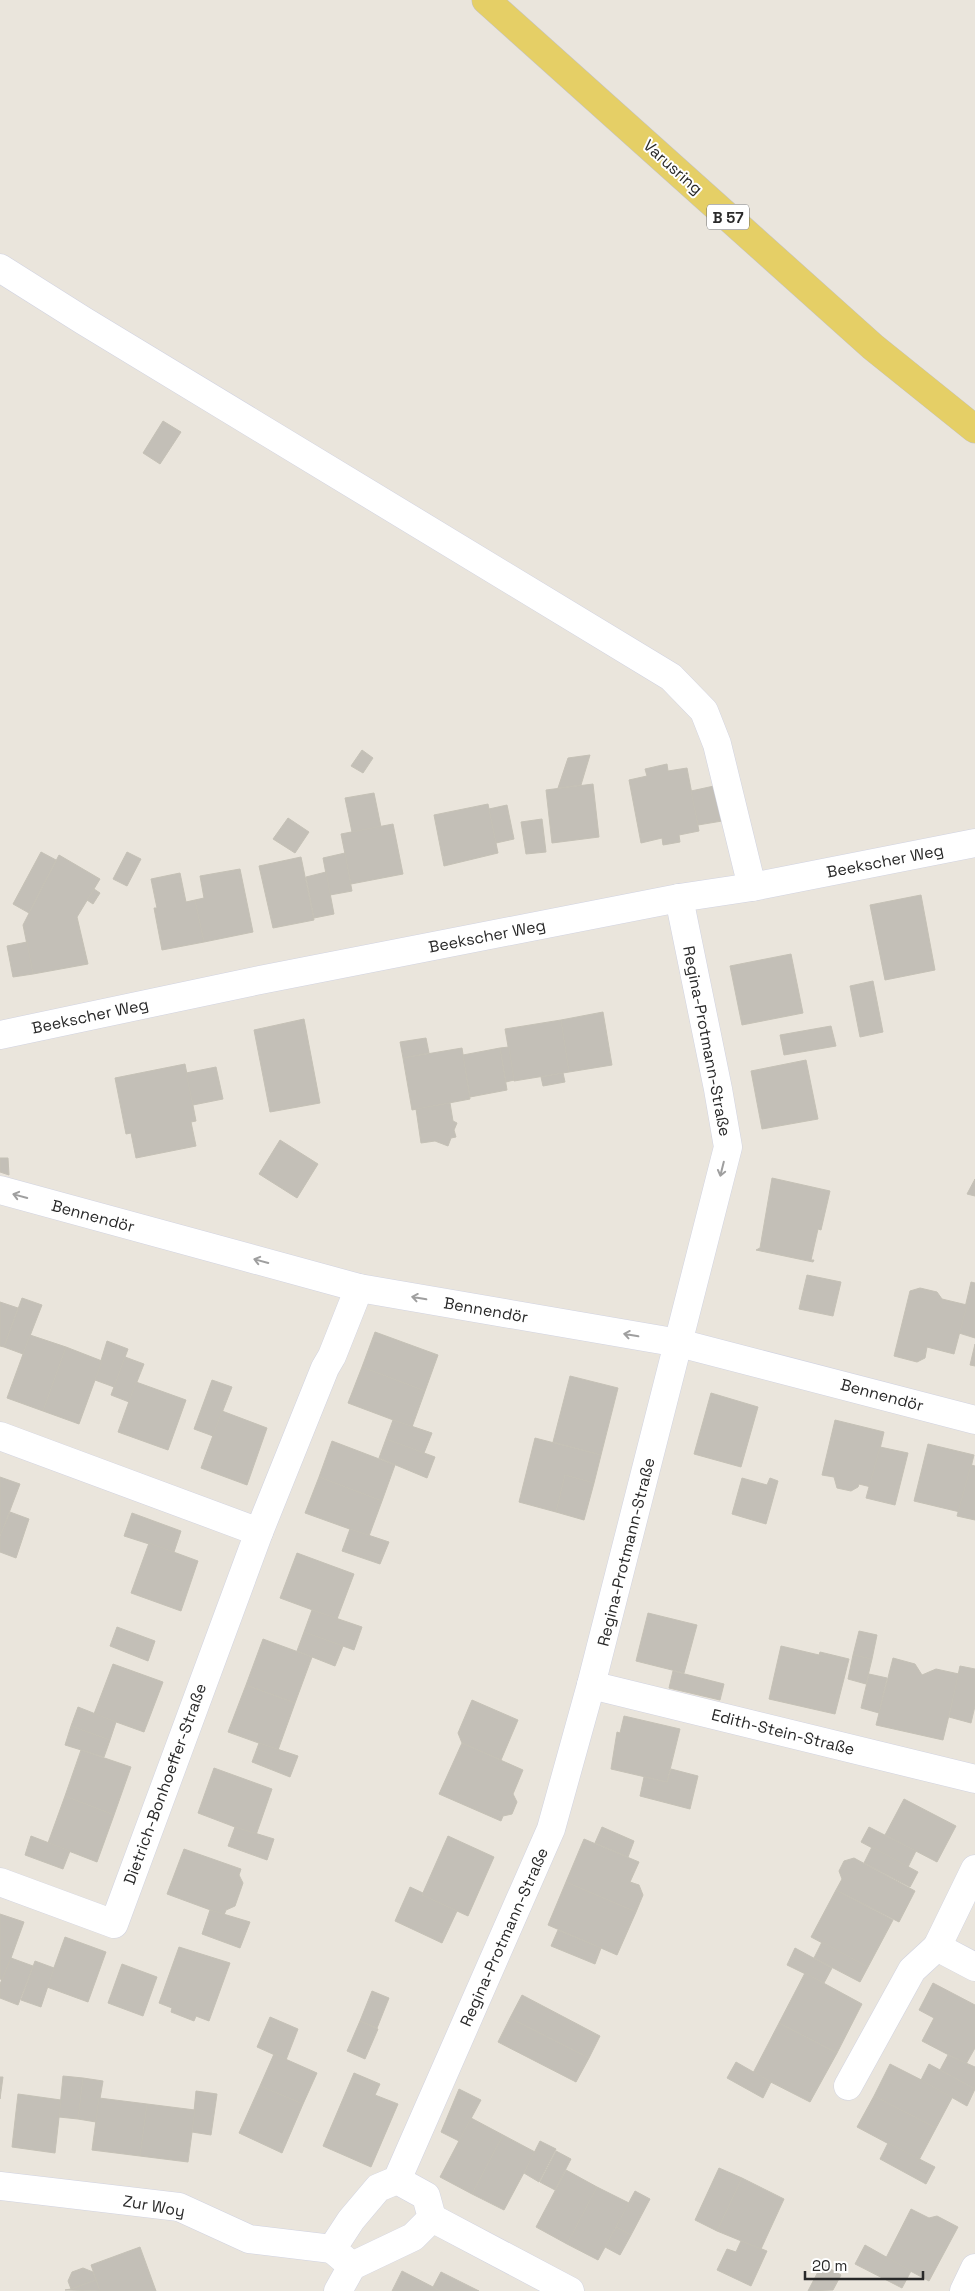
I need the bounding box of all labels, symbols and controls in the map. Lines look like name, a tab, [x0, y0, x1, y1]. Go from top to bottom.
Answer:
street label: Varusring	[639, 135, 707, 199]
road number: B 57	[707, 204, 749, 230]
street label: Beekscher Weg	[825, 839, 945, 883]
street label: Beekscher Weg	[427, 914, 547, 958]
street label: Regina-Protmann-Straße	[678, 944, 736, 1138]
street label: Beekscher Weg	[30, 993, 150, 1039]
one-way arrow	[717, 1161, 726, 1177]
one-way arrow	[12, 1191, 28, 1200]
street label: Bennendör	[49, 1195, 137, 1237]
one-way arrow	[254, 1256, 270, 1265]
street label: Bennendör	[442, 1292, 530, 1328]
one-way arrow	[412, 1293, 428, 1303]
one-way arrow	[624, 1329, 640, 1339]
street label: Bennendör	[838, 1374, 926, 1416]
street label: Regina-Protmann-Straße	[592, 1455, 660, 1649]
street label: Dietrich-Bonhoeffer-Straße	[119, 1680, 211, 1888]
street label: Edith-Stein-Straße	[709, 1704, 857, 1760]
street label: Regina-Protmann-Straße	[455, 1844, 553, 2030]
street label: Zur Woy	[121, 2190, 187, 2222]
scale bar	[805, 2248, 922, 2280]
text: 20 m	[812, 2256, 847, 2275]

